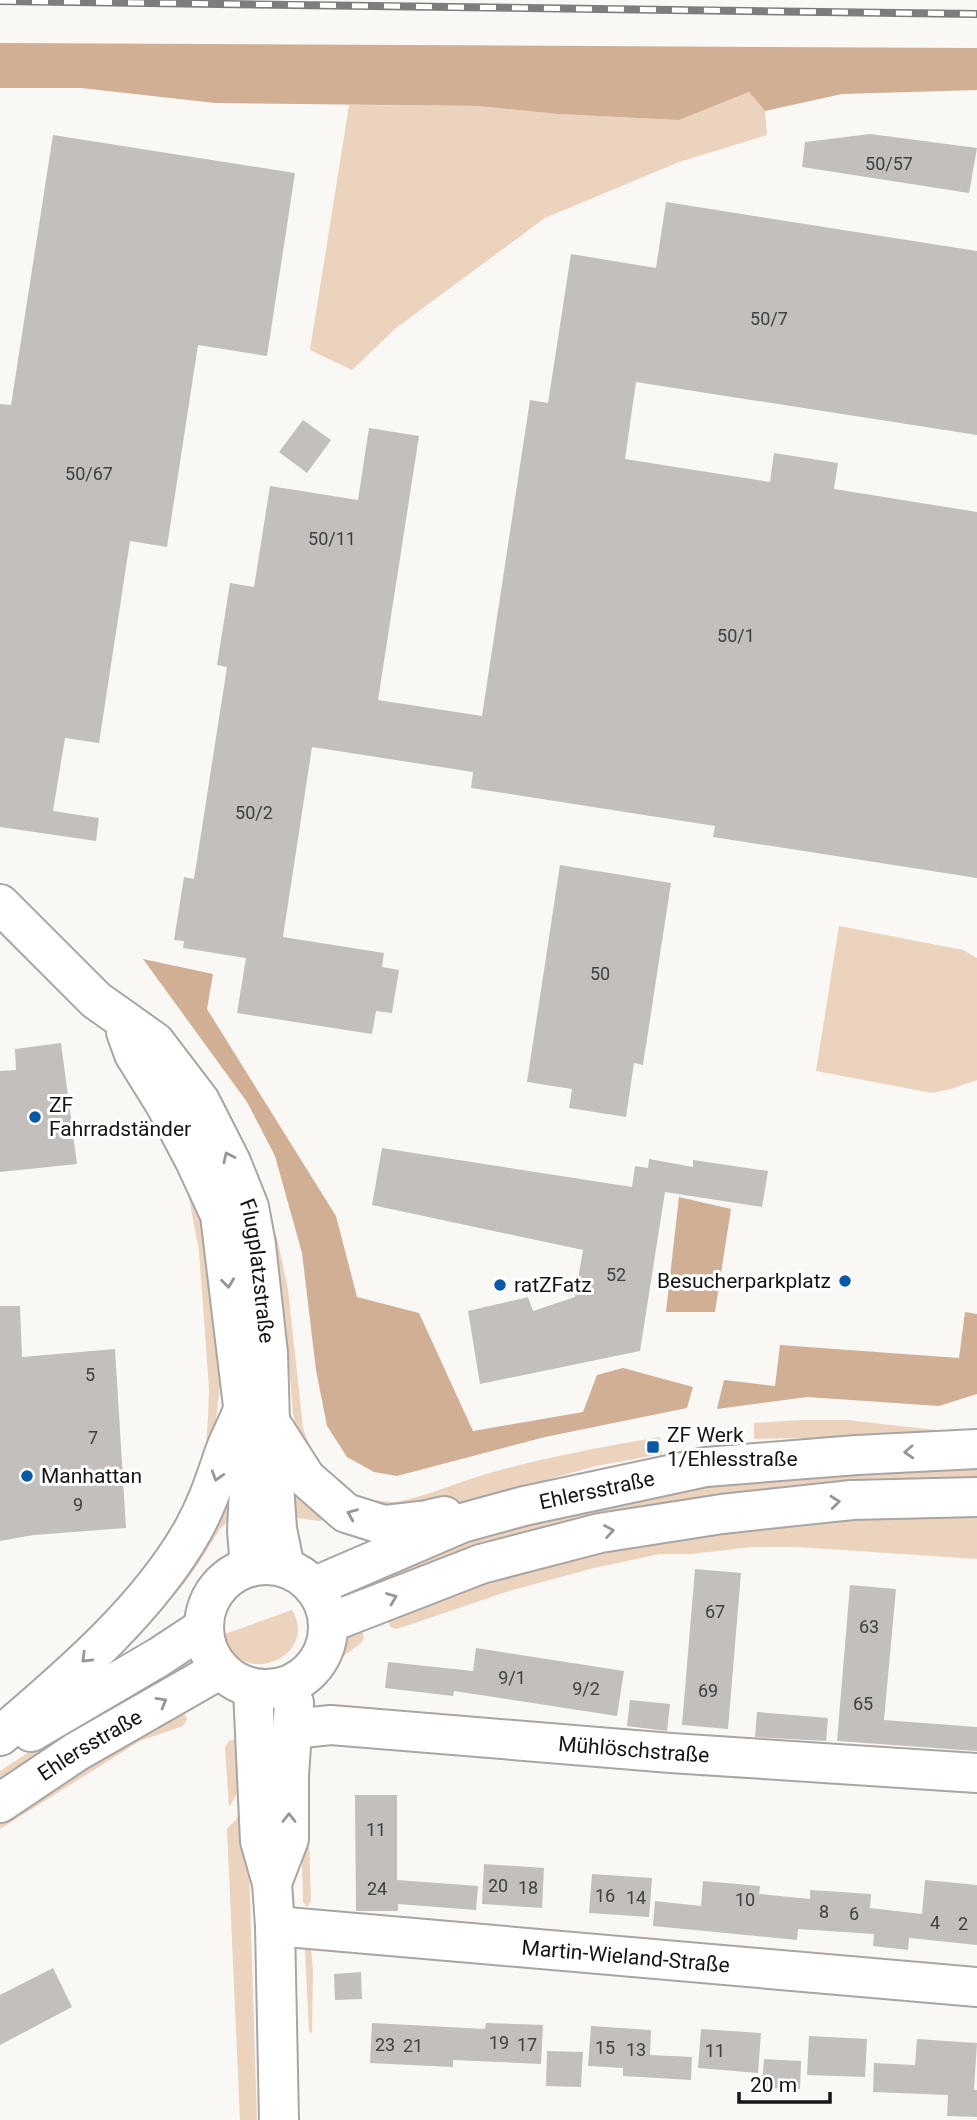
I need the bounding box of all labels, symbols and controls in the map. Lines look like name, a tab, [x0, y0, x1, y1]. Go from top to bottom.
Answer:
house number: 50/57	[865, 153, 913, 174]
house number: 50/7	[750, 308, 788, 329]
house number: 50/67	[65, 463, 113, 484]
house number: 50/11	[308, 528, 356, 549]
house number: 50/1	[717, 625, 755, 646]
house number: 50/2	[235, 802, 273, 823]
house number: 50	[590, 963, 610, 984]
place label: ZF Fahrradständer	[49, 1093, 191, 1141]
marker: ZF Fahrradständer	[27, 1109, 43, 1125]
one-way arrow	[222, 1152, 236, 1164]
street label: Flugplatzstraße	[235, 1195, 279, 1344]
house number: 52	[606, 1264, 626, 1285]
place label: Besucherparkplatz	[657, 1269, 831, 1293]
place label: ratZFatz	[514, 1273, 592, 1297]
marker: Besucherparkplatz	[837, 1273, 853, 1289]
one-way arrow	[221, 1277, 236, 1289]
marker: ratZFatz	[492, 1277, 508, 1293]
house number: 5	[85, 1364, 95, 1385]
place label: ZF Werk 1/Ehlesstraße	[667, 1423, 798, 1471]
house number: 7	[88, 1427, 98, 1448]
marker: ZF Werk 1/Ehlesstraße	[645, 1439, 661, 1455]
one-way arrow	[903, 1445, 914, 1460]
place label: Manhattan	[41, 1464, 142, 1488]
street label: Ehlersstraße	[537, 1466, 657, 1514]
marker: Manhattan	[19, 1468, 35, 1484]
one-way arrow	[211, 1469, 226, 1481]
house number: 9	[73, 1494, 83, 1515]
one-way arrow	[829, 1495, 840, 1510]
one-way arrow	[347, 1508, 360, 1522]
one-way arrow	[603, 1524, 615, 1539]
one-way arrow	[385, 1592, 398, 1606]
house number: 67	[705, 1601, 725, 1622]
house number: 63	[859, 1616, 879, 1637]
one-way arrow	[81, 1650, 94, 1663]
house number: 9/1	[498, 1667, 526, 1688]
house number: 9/2	[572, 1678, 600, 1699]
house number: 69	[698, 1680, 718, 1701]
house number: 65	[853, 1693, 873, 1714]
one-way arrow	[155, 1697, 168, 1710]
street label: Ehlersstraße	[33, 1705, 146, 1786]
street label: Mühlöschstraße	[557, 1732, 710, 1767]
one-way arrow	[281, 1812, 297, 1823]
house number: 11	[366, 1819, 386, 1840]
house number: 20	[488, 1875, 508, 1896]
house number: 18	[518, 1877, 538, 1898]
house number: 24	[367, 1878, 387, 1899]
house number: 16	[595, 1885, 615, 1906]
house number: 14	[626, 1887, 646, 1908]
house number: 10	[735, 1889, 755, 1910]
house number: 8	[819, 1901, 829, 1922]
house number: 6	[849, 1903, 859, 1924]
house number: 4	[930, 1912, 940, 1933]
house number: 2	[958, 1913, 968, 1934]
street label: Martin-Wieland-Straße	[521, 1935, 731, 1977]
house number: 19	[489, 2032, 509, 2053]
house number: 23	[375, 2034, 395, 2055]
house number: 17	[517, 2034, 537, 2055]
house number: 21	[403, 2035, 423, 2056]
house number: 15	[595, 2037, 615, 2058]
house number: 13	[626, 2039, 646, 2060]
house number: 11	[705, 2040, 725, 2061]
scale bar	[739, 2060, 830, 2104]
text: 20 m	[750, 2073, 797, 2097]

